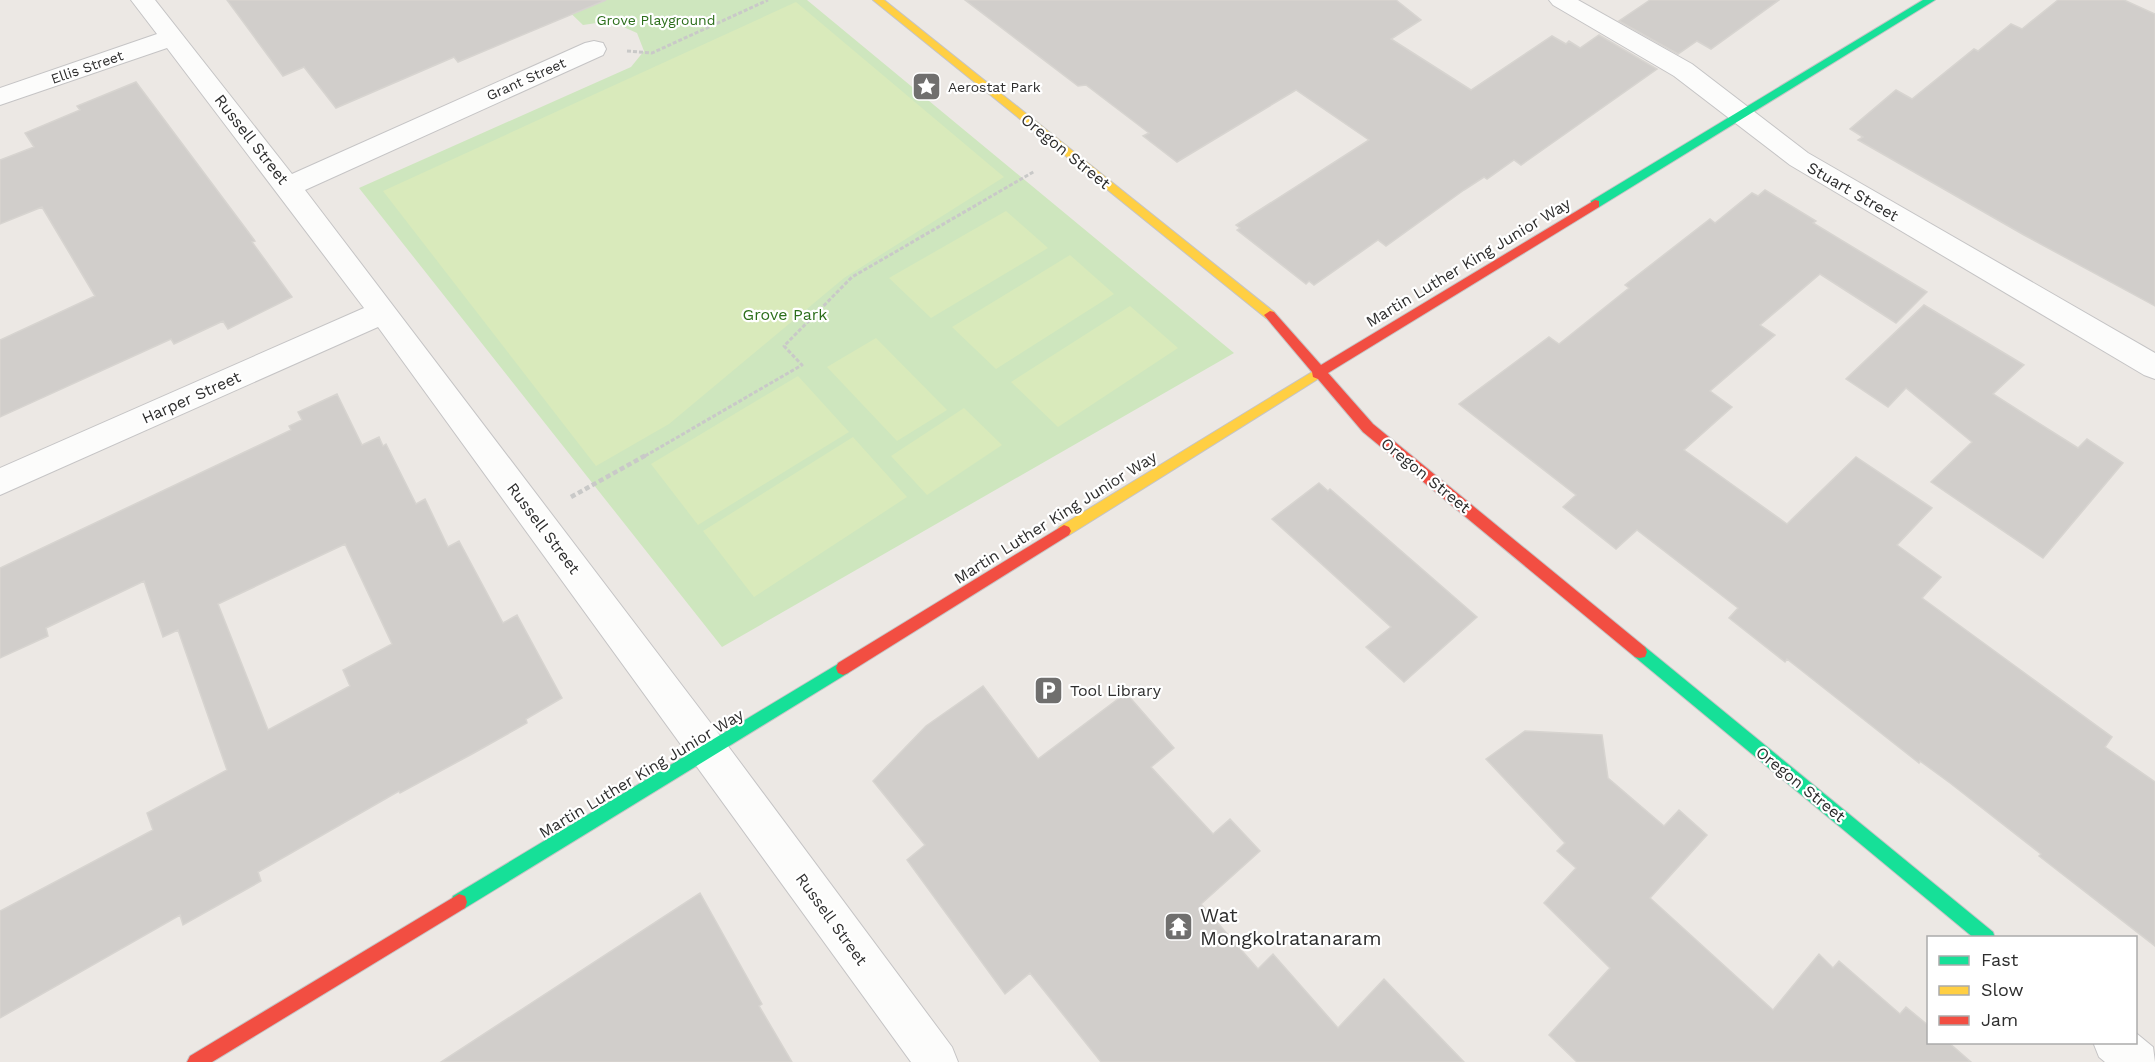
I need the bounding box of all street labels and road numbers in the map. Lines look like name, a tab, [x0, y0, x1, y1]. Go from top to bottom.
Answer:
street label: Ellis Street	[49, 47, 125, 87]
street label: Grant Street	[484, 54, 568, 104]
street label: Russell Street	[210, 90, 293, 188]
street label: Oregon Street	[1017, 110, 1114, 193]
street label: Stuart Street	[1804, 158, 1902, 225]
street label: Martin Luther King Junior Way	[1363, 193, 1575, 331]
street label: Harper Street	[139, 367, 244, 428]
street label: Oregon Street	[1377, 434, 1474, 517]
street label: Martin Luther King Junior Way	[950, 447, 1161, 588]
street label: Russell Street	[503, 479, 584, 578]
street label: Martin Luther King Junior Way	[536, 704, 748, 842]
street label: Oregon Street	[1752, 743, 1849, 826]
street label: Russell Street	[792, 870, 872, 969]

